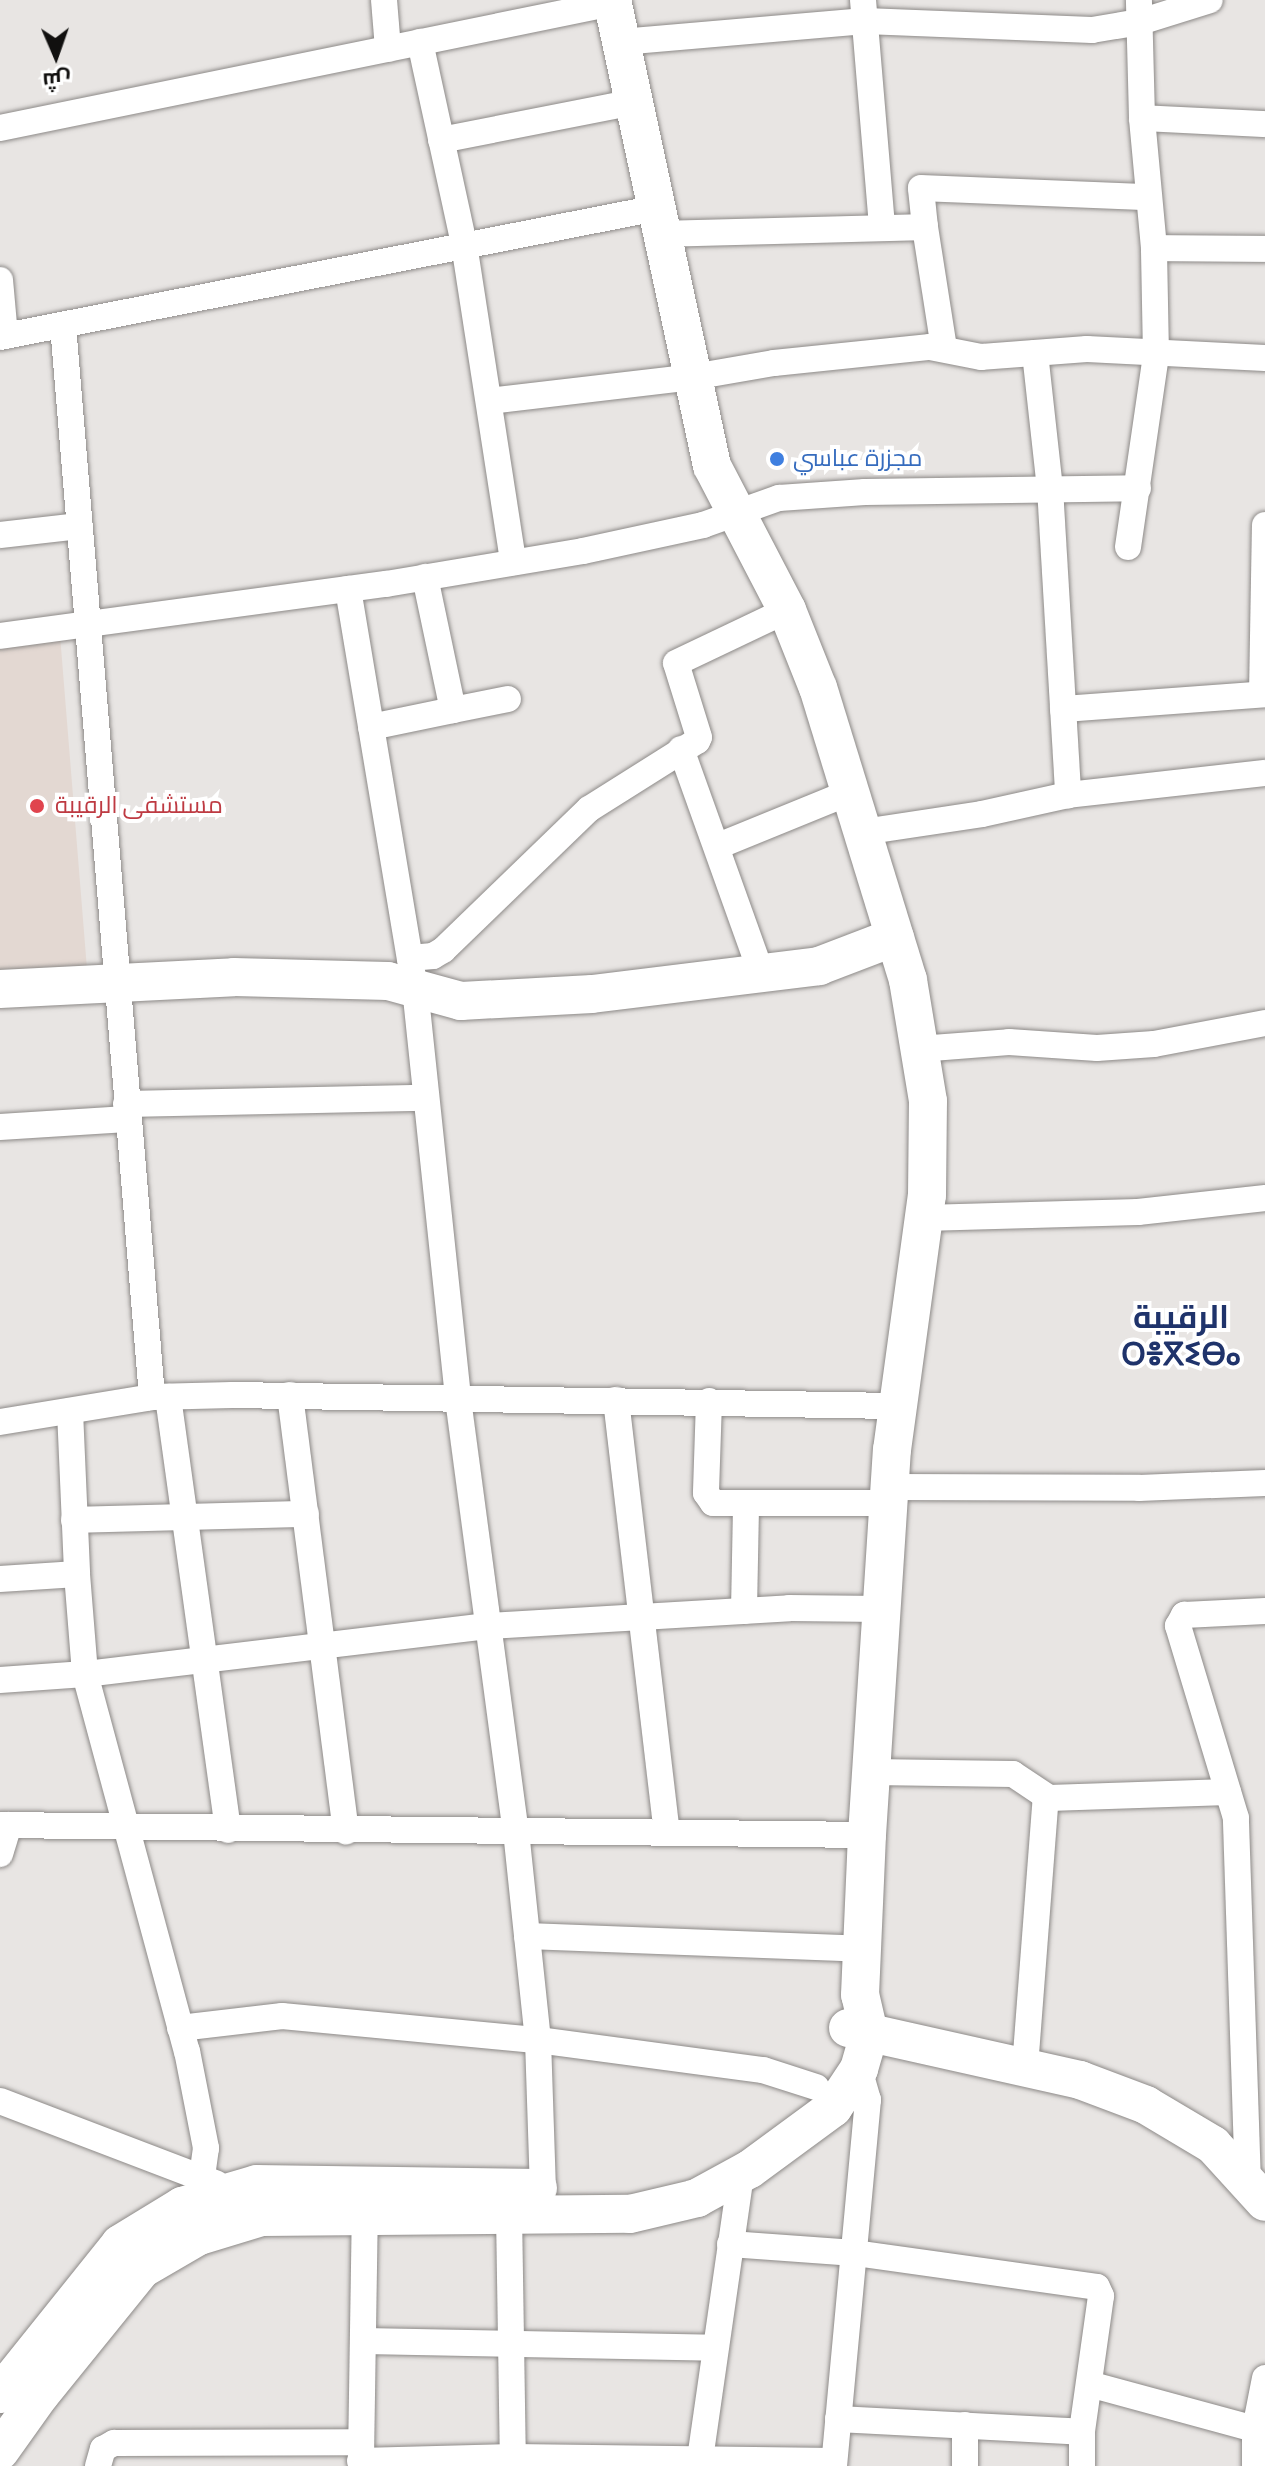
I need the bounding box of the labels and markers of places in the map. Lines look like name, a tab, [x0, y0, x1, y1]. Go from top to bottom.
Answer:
place label: مجزرة عباسي	[793, 445, 922, 473]
marker: مجزرة عباسي	[768, 450, 786, 468]
place label: مستشفى الرقيبة	[55, 792, 223, 820]
marker: مستشفى الرقيبة	[26, 795, 48, 817]

